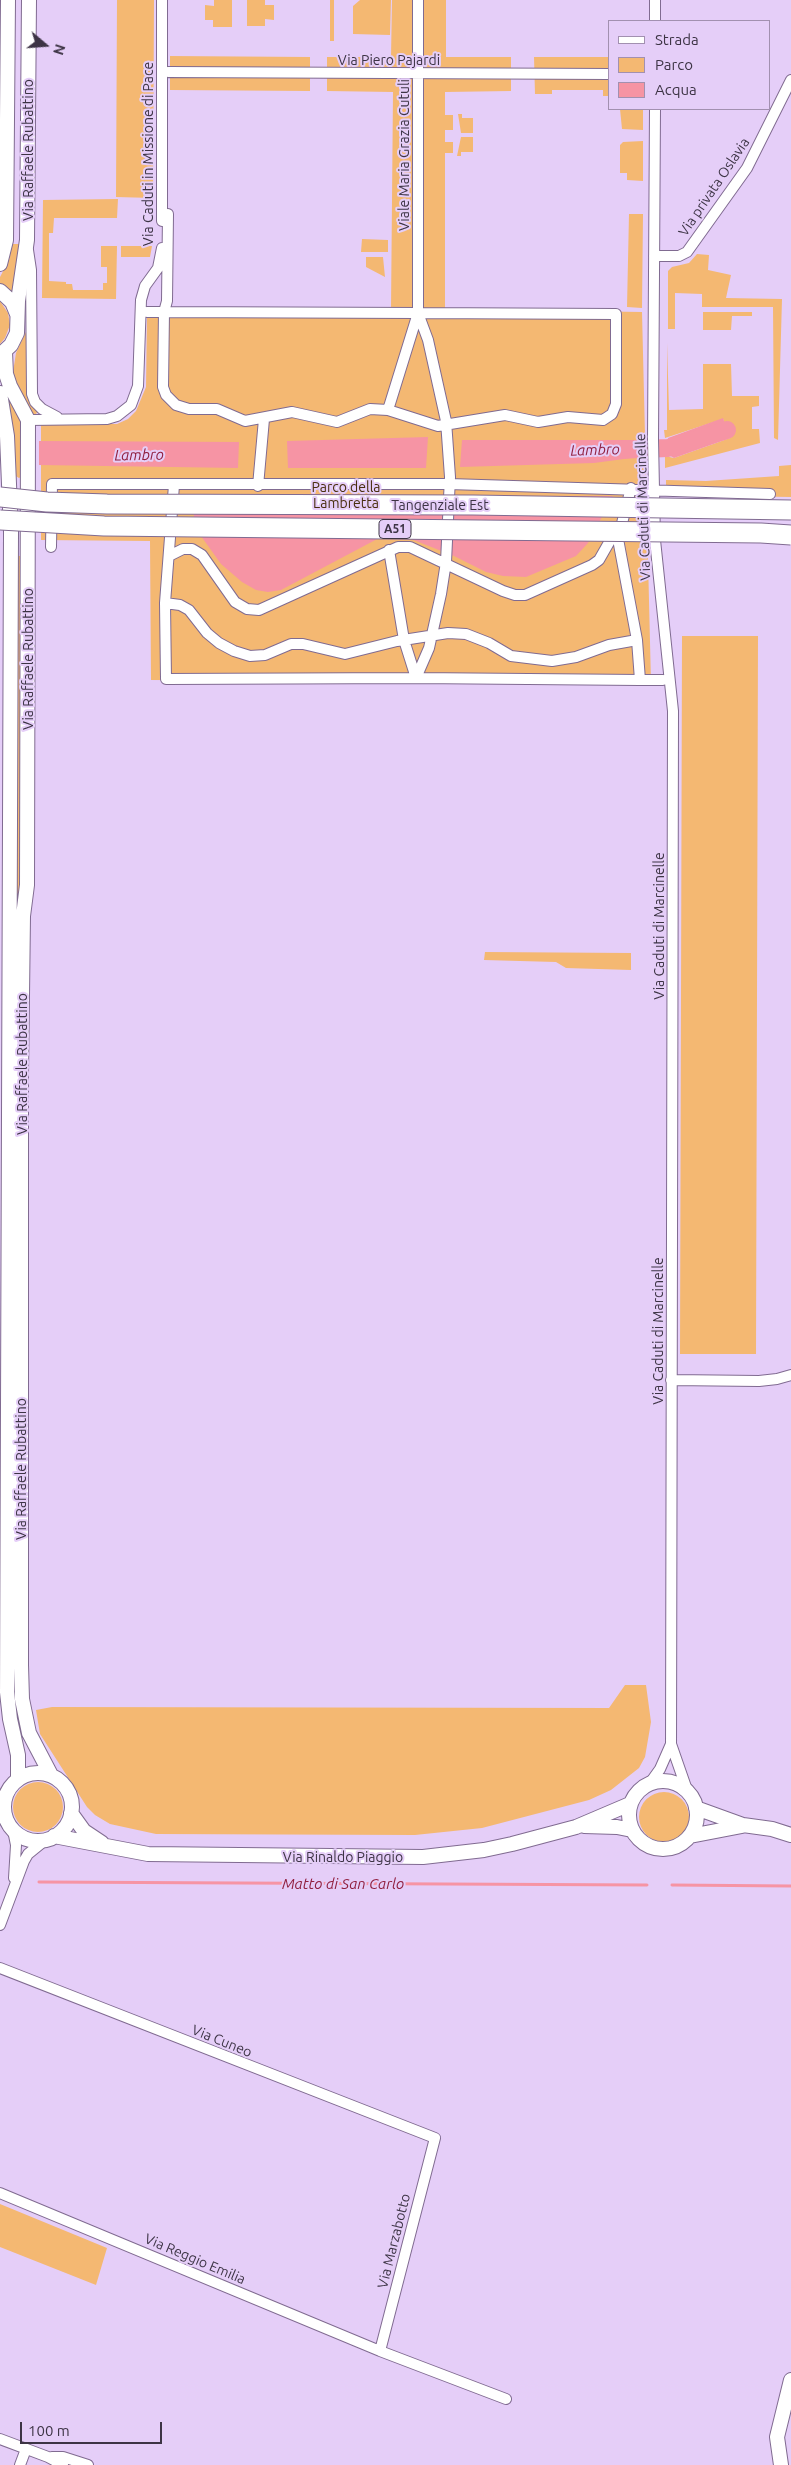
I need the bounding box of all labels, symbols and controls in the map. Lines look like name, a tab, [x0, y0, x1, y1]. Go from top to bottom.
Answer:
north arrow	[20, 20, 70, 70]
legend	[608, 20, 771, 110]
text: Strada	[655, 31, 699, 48]
text: N	[50, 42, 68, 57]
street label: Via Piero Pajardi	[338, 52, 440, 68]
text: Parco	[655, 56, 693, 73]
street label: Via Caduti in Missione di Pace	[140, 62, 156, 246]
street label: Via Raffaele Rubattino	[20, 79, 36, 221]
street label: Viale Maria Grazia Cutuli	[396, 79, 412, 231]
text: Acqua	[655, 81, 697, 98]
street label: Via privata Oslavia	[675, 135, 753, 239]
street label: Via Caduti di Marcinelle	[632, 433, 654, 581]
water label: Lambro	[570, 440, 620, 460]
water label: Lambro	[114, 446, 164, 464]
park label: Parco della Lambretta	[311, 479, 381, 512]
street label: Tangenziale Est	[391, 497, 489, 513]
road number: A51	[379, 520, 411, 538]
street label: Via Raffaele Rubattino	[20, 588, 36, 730]
street label: Via Caduti di Marcinelle	[651, 852, 667, 1000]
street label: Via Raffaele Rubattino	[14, 993, 30, 1135]
street label: Via Caduti di Marcinelle	[650, 1257, 666, 1405]
street label: Via Raffaele Rubattino	[13, 1398, 29, 1540]
street label: Via Rinaldo Piaggio	[283, 1849, 403, 1865]
water label: Matto di San Carlo	[282, 1875, 404, 1893]
street label: Via Cuneo	[189, 2021, 255, 2061]
street label: Via Marzabotto	[374, 2192, 414, 2290]
street label: Via Reggio Emilia	[142, 2230, 248, 2288]
scale bar	[22, 2412, 165, 2444]
text: 100 m	[28, 2422, 70, 2439]

